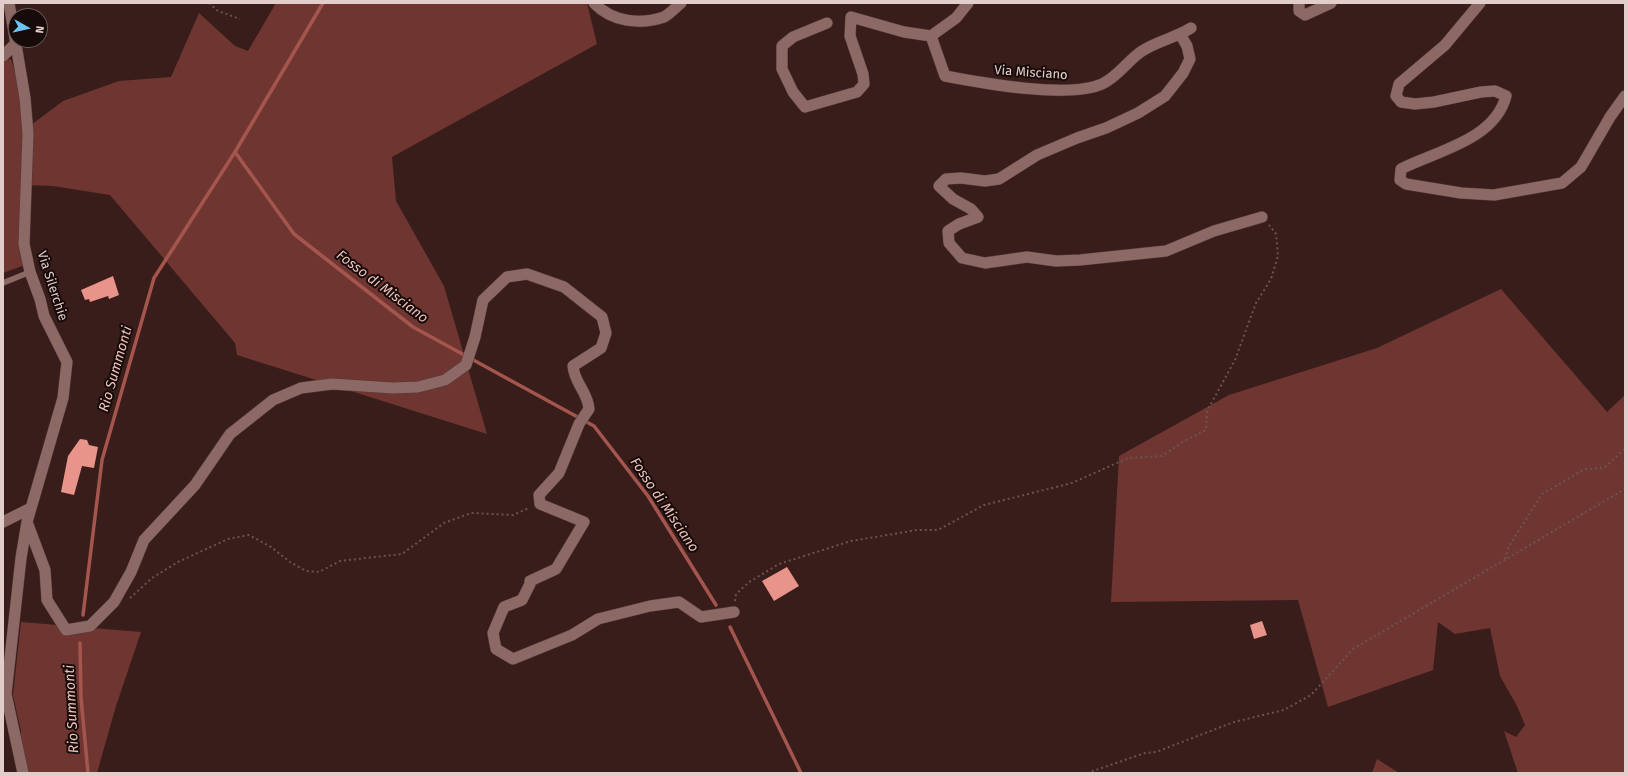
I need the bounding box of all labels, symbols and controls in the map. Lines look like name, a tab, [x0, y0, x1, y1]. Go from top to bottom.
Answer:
north arrow	[8, 8, 48, 48]
text: N	[32, 25, 46, 34]
street label: Via Misciano	[994, 63, 1068, 83]
water label: Fosso di Misciano	[333, 247, 431, 327]
street label: Via Silerchie	[33, 249, 71, 323]
water label: Rio Summonti	[96, 324, 136, 414]
water label: Fosso di Misciano	[626, 455, 702, 555]
water label: Rio Summonti	[61, 664, 83, 754]

